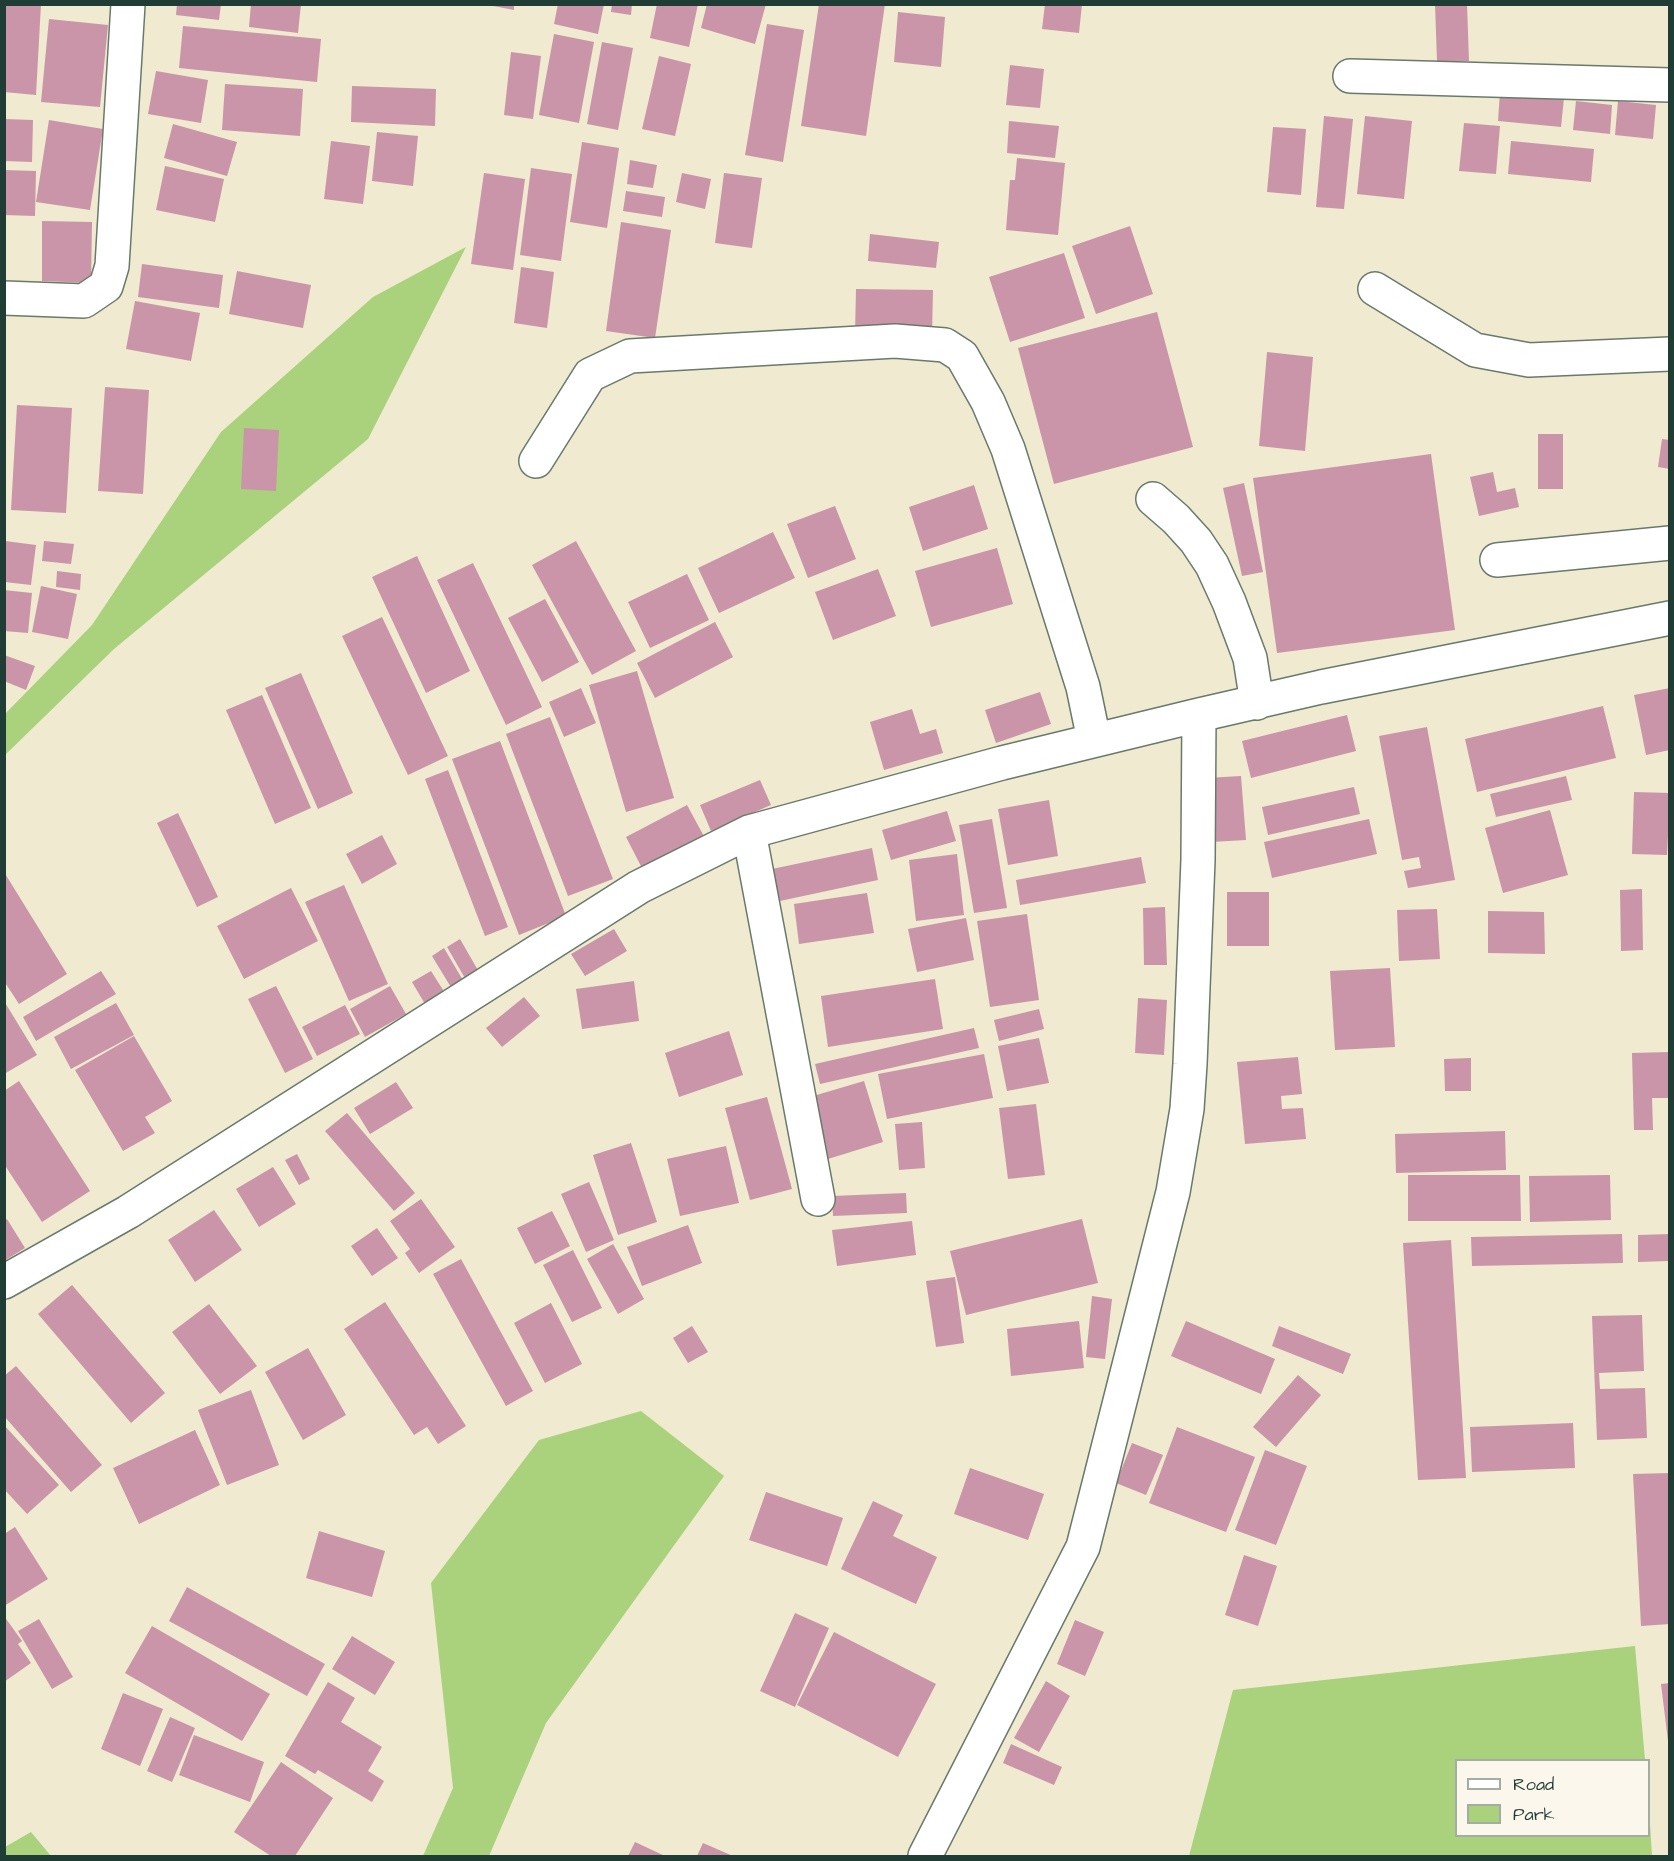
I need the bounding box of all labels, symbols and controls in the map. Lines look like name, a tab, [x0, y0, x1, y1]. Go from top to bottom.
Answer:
legend	[1455, 1759, 1650, 1837]
text: Road	[1513, 1772, 1554, 1797]
text: Park	[1513, 1802, 1555, 1827]

